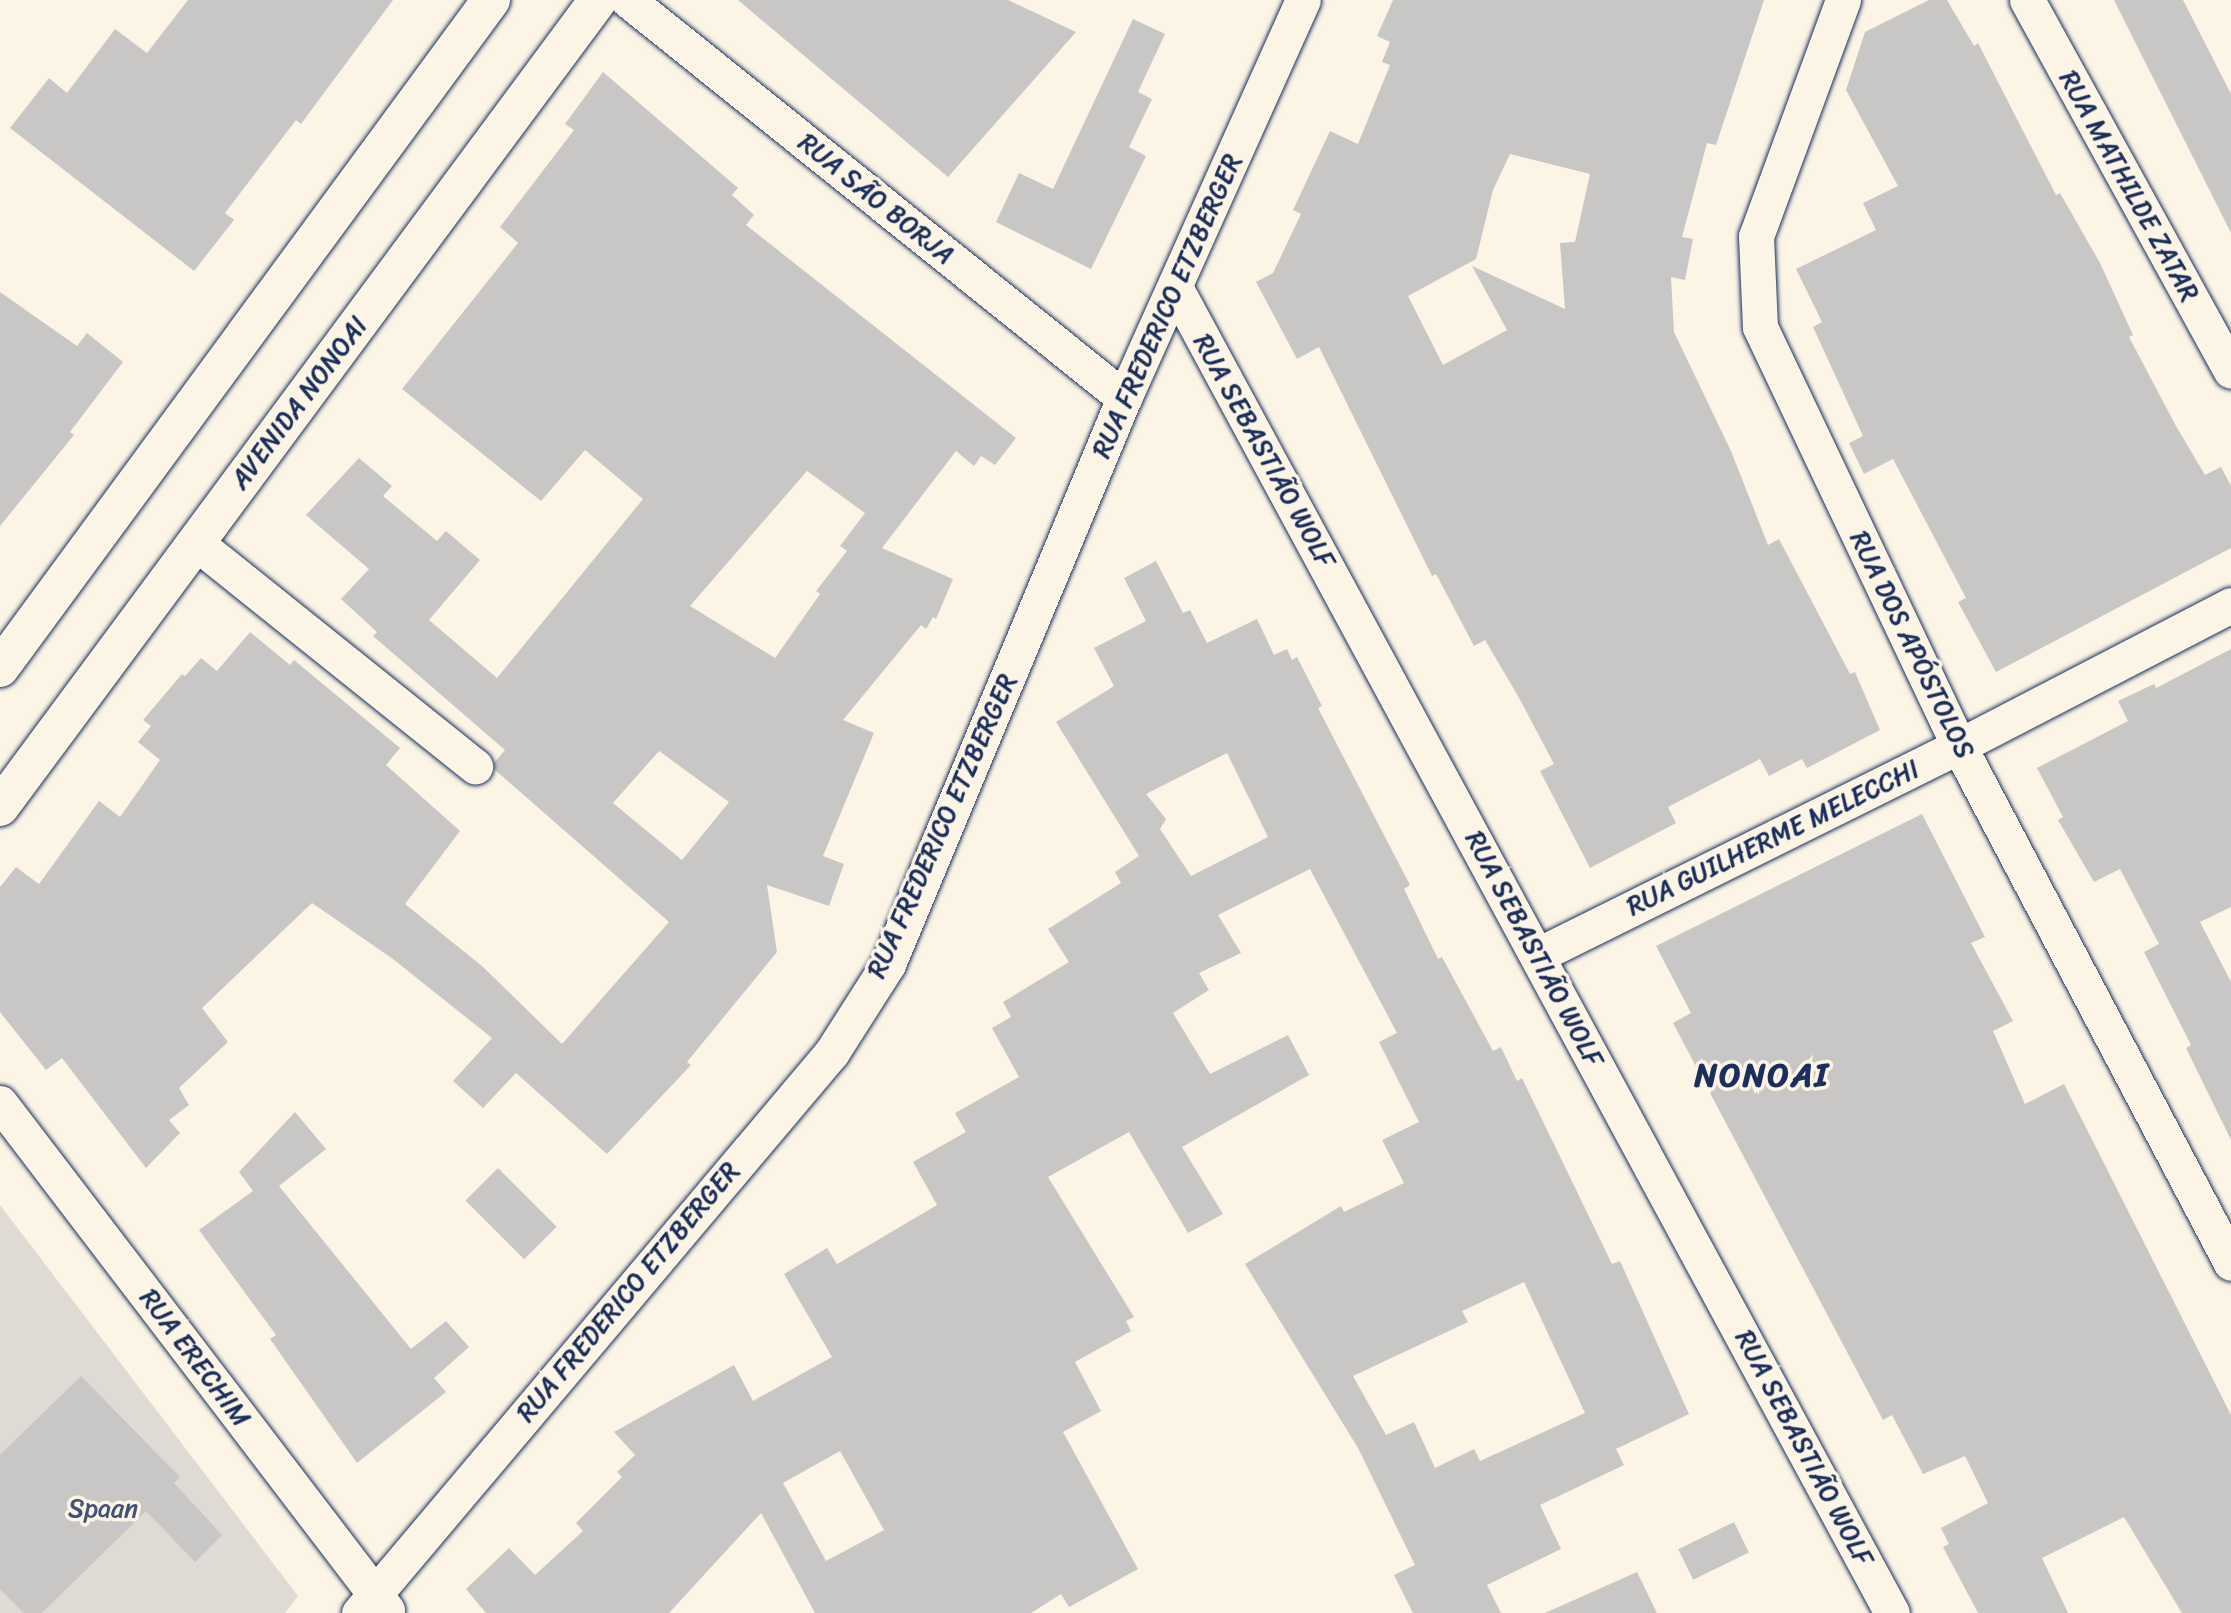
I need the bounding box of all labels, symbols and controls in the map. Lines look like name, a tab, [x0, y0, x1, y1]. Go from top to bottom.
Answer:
street label: RUA MATHILDE ZATAR	[2053, 66, 2205, 306]
street label: RUA SÃO BORJA	[792, 127, 960, 271]
street label: RUA FREDERICO ETZBERGER	[1086, 149, 1248, 463]
street label: AVENIDA NONOAI	[223, 310, 375, 496]
street label: RUA SEBASTIÃO WOLF	[1187, 330, 1341, 572]
street label: RUA DOS APÓSTOLOS	[1843, 525, 1981, 765]
street label: RUA FREDERICO ETZBERGER	[861, 669, 1023, 983]
street label: RUA GUILHERME MELECCHI	[1622, 754, 1924, 922]
street label: RUA SEBASTIÃO WOLF	[1459, 827, 1609, 1071]
district label: NONOAI	[1695, 1056, 1829, 1096]
street label: RUA FREDERICO ETZBERGER	[510, 1155, 746, 1429]
street label: RUA ERECHIM	[133, 1283, 257, 1433]
street label: RUA SEBASTIÃO WOLF	[1729, 1326, 1879, 1570]
park label: Spaan	[68, 1493, 138, 1525]

